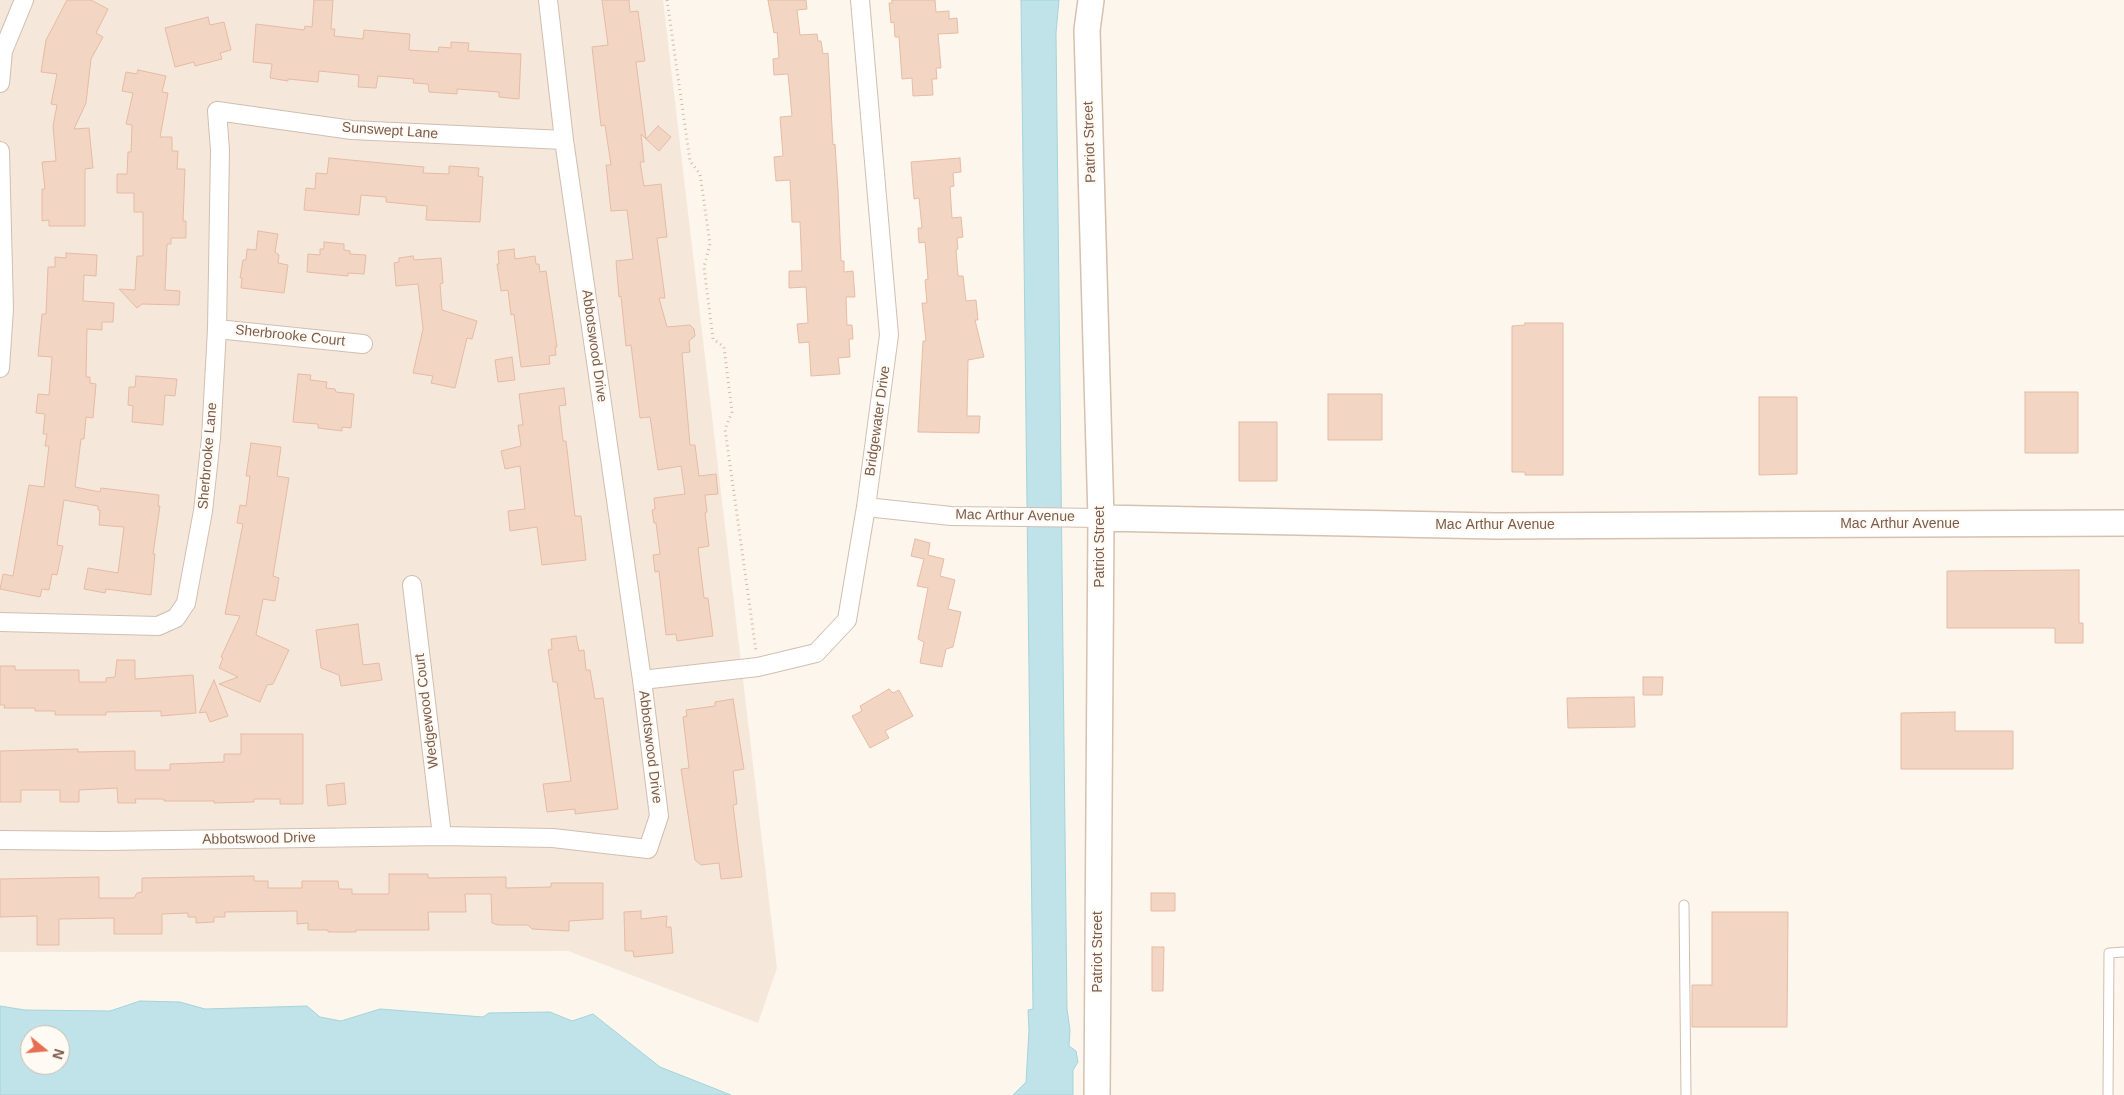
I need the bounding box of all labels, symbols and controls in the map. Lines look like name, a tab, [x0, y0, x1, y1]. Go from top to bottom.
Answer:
street label: Patriot Street	[1080, 101, 1100, 183]
street label: Sunswept Lane	[341, 119, 439, 143]
street label: Abbotswood Drive	[578, 289, 610, 403]
street label: Sherbrooke Court	[234, 322, 346, 350]
street label: Bridgewater Drive	[862, 365, 894, 477]
street label: Sherbrooke Lane	[195, 402, 221, 510]
street label: Patriot Street	[1092, 506, 1108, 588]
street label: Mac Arthur Avenue	[955, 507, 1075, 525]
street label: Mac Arthur Avenue	[1840, 516, 1960, 532]
street label: Mac Arthur Avenue	[1435, 517, 1555, 533]
street label: Wedgewood Court	[412, 653, 442, 769]
street label: Abbotswood Drive	[635, 690, 665, 804]
street label: Abbotswood Drive	[202, 830, 316, 848]
street label: Patriot Street	[1090, 911, 1106, 993]
north arrow	[20, 1025, 70, 1075]
text: N	[49, 1047, 68, 1061]

